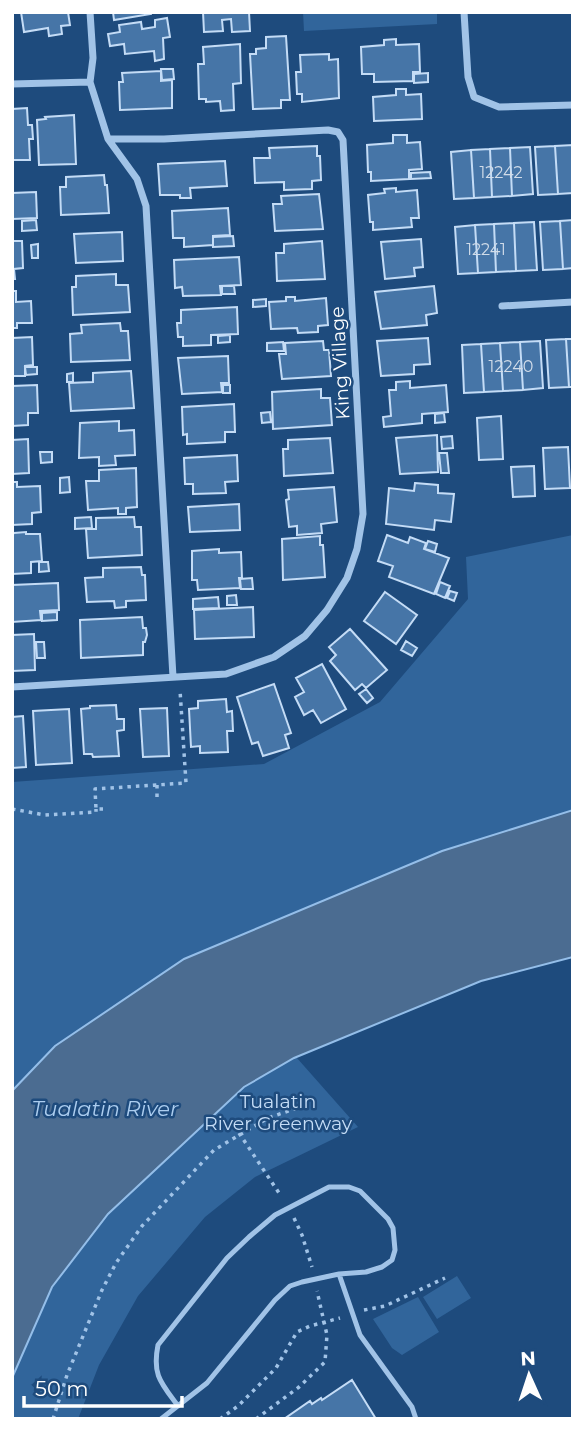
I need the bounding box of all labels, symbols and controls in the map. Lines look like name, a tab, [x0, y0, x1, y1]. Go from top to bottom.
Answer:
house number: 12242	[479, 163, 523, 182]
house number: 12241	[466, 240, 506, 259]
street label: King Village	[326, 306, 354, 420]
house number: 12240	[489, 357, 533, 376]
park label: Tualatin River Greenway	[204, 1090, 353, 1135]
water label: Tualatin River	[32, 1096, 179, 1121]
north arrow	[494, 1340, 564, 1410]
text: N	[520, 1347, 536, 1370]
scale bar	[24, 1364, 182, 1408]
text: 50 m	[35, 1376, 89, 1401]

